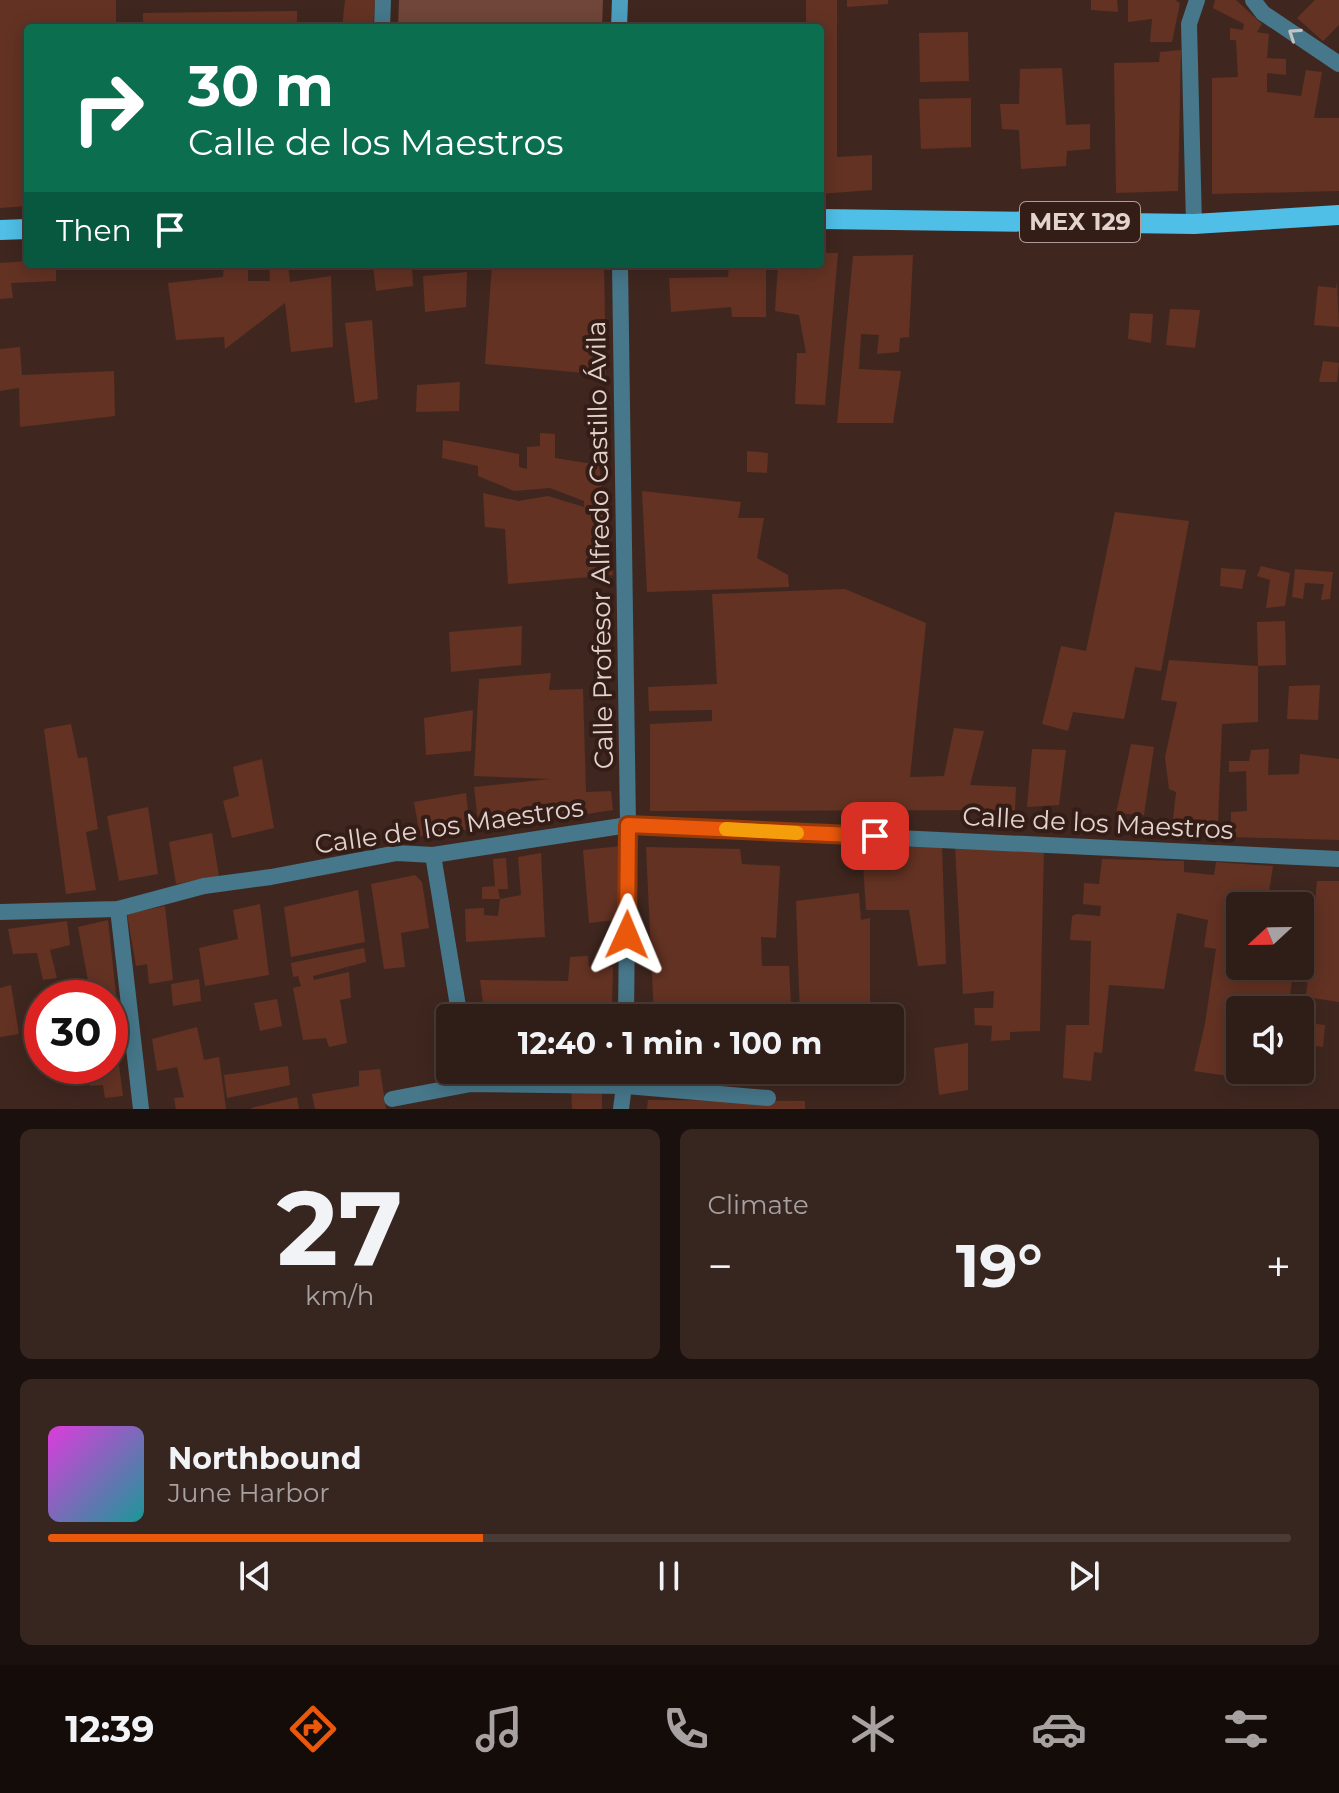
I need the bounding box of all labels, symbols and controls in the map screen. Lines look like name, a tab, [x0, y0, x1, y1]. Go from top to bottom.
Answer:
one-way arrow	[1288, 29, 1303, 44]
text: 30 m	[188, 52, 334, 120]
icon: right	[56, 56, 160, 160]
text: Calle de los Maestros	[188, 120, 564, 164]
road number: MEX 129	[1020, 202, 1140, 242]
icon: arrive	[148, 208, 192, 252]
text: Then	[56, 212, 132, 249]
street label: Calle Profesor Alfredo Castillo Ávila	[580, 321, 620, 769]
street label: Calle de los Maestros	[312, 791, 586, 861]
street label: Calle de los Maestros	[962, 800, 1234, 846]
pin	[841, 802, 909, 870]
icon: arrive	[853, 814, 897, 858]
north arrow	[1226, 892, 1314, 980]
map controls	[1226, 892, 1314, 1084]
position arrow	[585, 893, 669, 977]
speed limit sign: 30	[24, 980, 128, 1084]
button: sound	[1226, 996, 1314, 1084]
text: 12:40 · 1 min · 100 m	[518, 1025, 822, 1062]
text: 27	[277, 1164, 403, 1291]
text: Climate	[708, 1189, 809, 1221]
text: 19°	[956, 1229, 1043, 1302]
text: −	[708, 1239, 733, 1293]
text: +	[1266, 1239, 1291, 1293]
text: km/h	[305, 1280, 374, 1312]
text: Northbound	[168, 1440, 362, 1477]
text: June Harbor	[168, 1477, 330, 1509]
icon: previous	[233, 1554, 277, 1598]
icon: pause	[647, 1554, 691, 1598]
icon: next	[1062, 1554, 1106, 1598]
icon: directions	[285, 1701, 341, 1757]
icon: music	[471, 1701, 527, 1757]
icon: phone	[658, 1701, 714, 1757]
icon: climate	[845, 1701, 901, 1757]
icon: car	[1031, 1701, 1087, 1757]
icon: filters	[1218, 1701, 1274, 1757]
text: 12:39	[65, 1707, 154, 1751]

